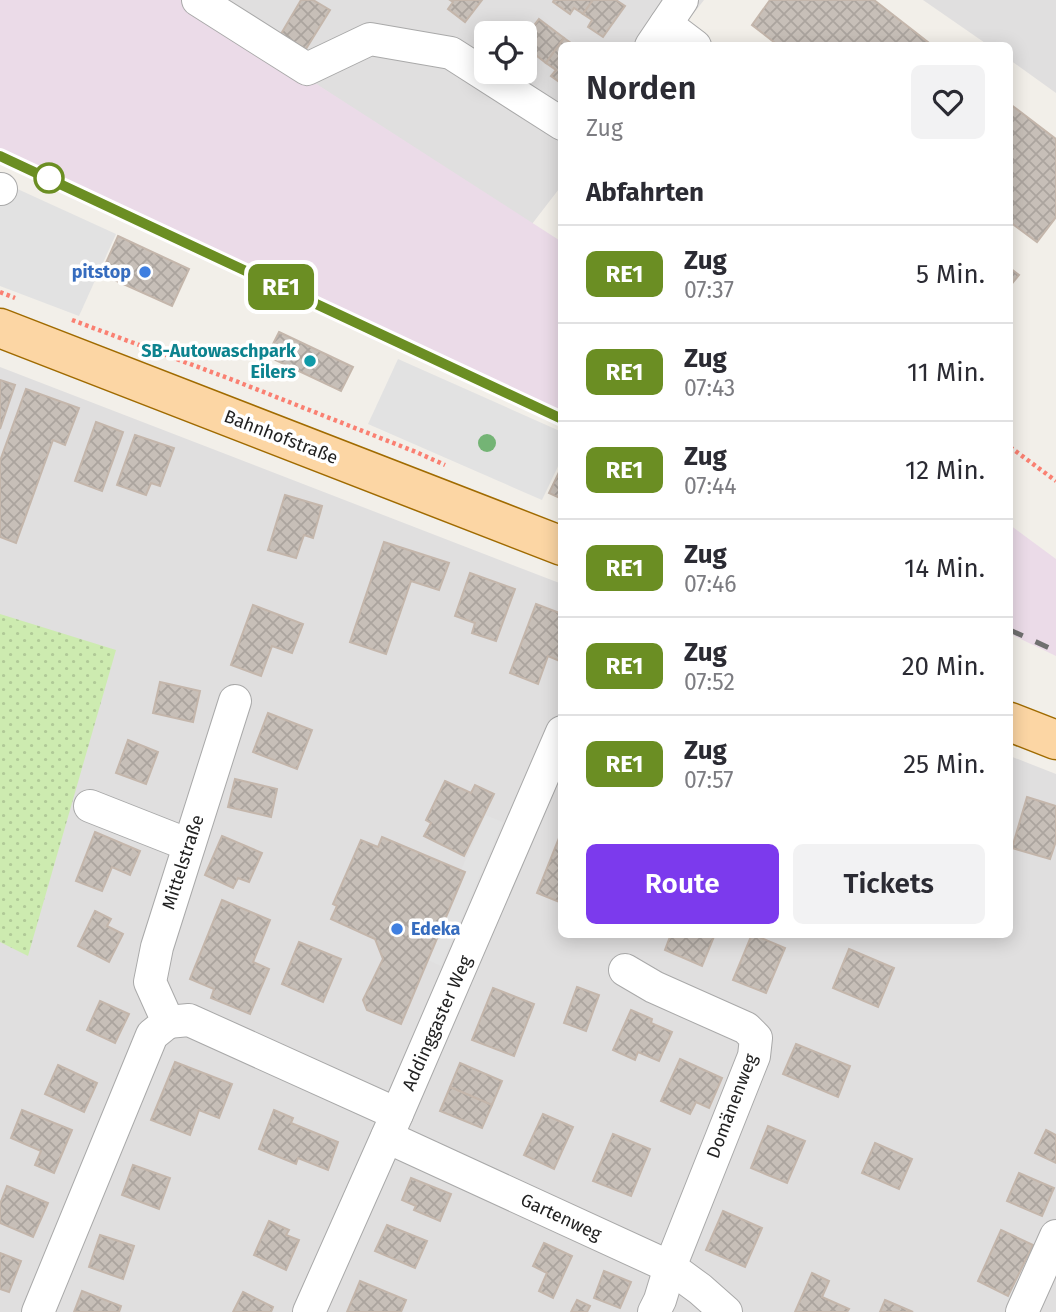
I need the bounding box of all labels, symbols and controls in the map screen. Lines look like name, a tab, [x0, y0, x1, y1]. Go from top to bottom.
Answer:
map controls	[474, 21, 537, 84]
button: locate	[474, 21, 537, 84]
button: heart	[911, 65, 985, 139]
text: Norden	[586, 68, 696, 108]
text: Zug	[586, 114, 623, 142]
unlabelled marker	[34, 163, 64, 193]
text: Abfahrten	[586, 177, 704, 208]
text: Zug	[684, 245, 727, 276]
text: 5 Min.	[916, 259, 985, 290]
text: RE1	[606, 260, 643, 288]
place label: pitstop	[72, 261, 131, 283]
marker: pitstop	[137, 264, 153, 280]
line badge: RE1	[241, 264, 321, 310]
text: RE1	[262, 273, 300, 301]
text: 07:37	[684, 276, 734, 304]
place label: SB-Autowaschpark Eilers	[141, 340, 297, 383]
text: Zug	[684, 343, 727, 374]
marker: SB-Autowaschpark Eilers	[302, 353, 318, 369]
text: 11 Min.	[907, 357, 985, 388]
text: RE1	[606, 358, 643, 386]
text: 07:43	[684, 374, 735, 402]
street label: Bahnhofstraße	[221, 405, 341, 469]
text: Zug	[684, 441, 727, 472]
text: 12 Min.	[905, 455, 985, 486]
text: RE1	[606, 456, 643, 484]
text: 07:44	[684, 472, 736, 500]
text: Zug	[684, 539, 727, 570]
text: 14 Min.	[904, 553, 985, 584]
text: RE1	[606, 554, 643, 582]
text: 07:46	[684, 570, 737, 598]
text: Zug	[684, 637, 727, 668]
text: 20 Min.	[902, 651, 985, 682]
text: RE1	[606, 652, 643, 680]
text: 07:52	[684, 668, 735, 696]
text: Zug	[684, 735, 727, 766]
text: 25 Min.	[903, 749, 985, 780]
text: RE1	[606, 750, 643, 778]
text: 07:57	[684, 766, 733, 794]
street label: Mittelstraße	[157, 812, 209, 912]
button: Route	[586, 844, 779, 924]
button: Tickets	[793, 844, 985, 924]
place label: Edeka	[411, 918, 461, 940]
marker: Edeka	[389, 921, 405, 937]
street label: Addinggaster Weg	[397, 951, 477, 1094]
street label: Domänenweg	[702, 1050, 762, 1161]
street label: Gartenweg	[517, 1189, 606, 1246]

